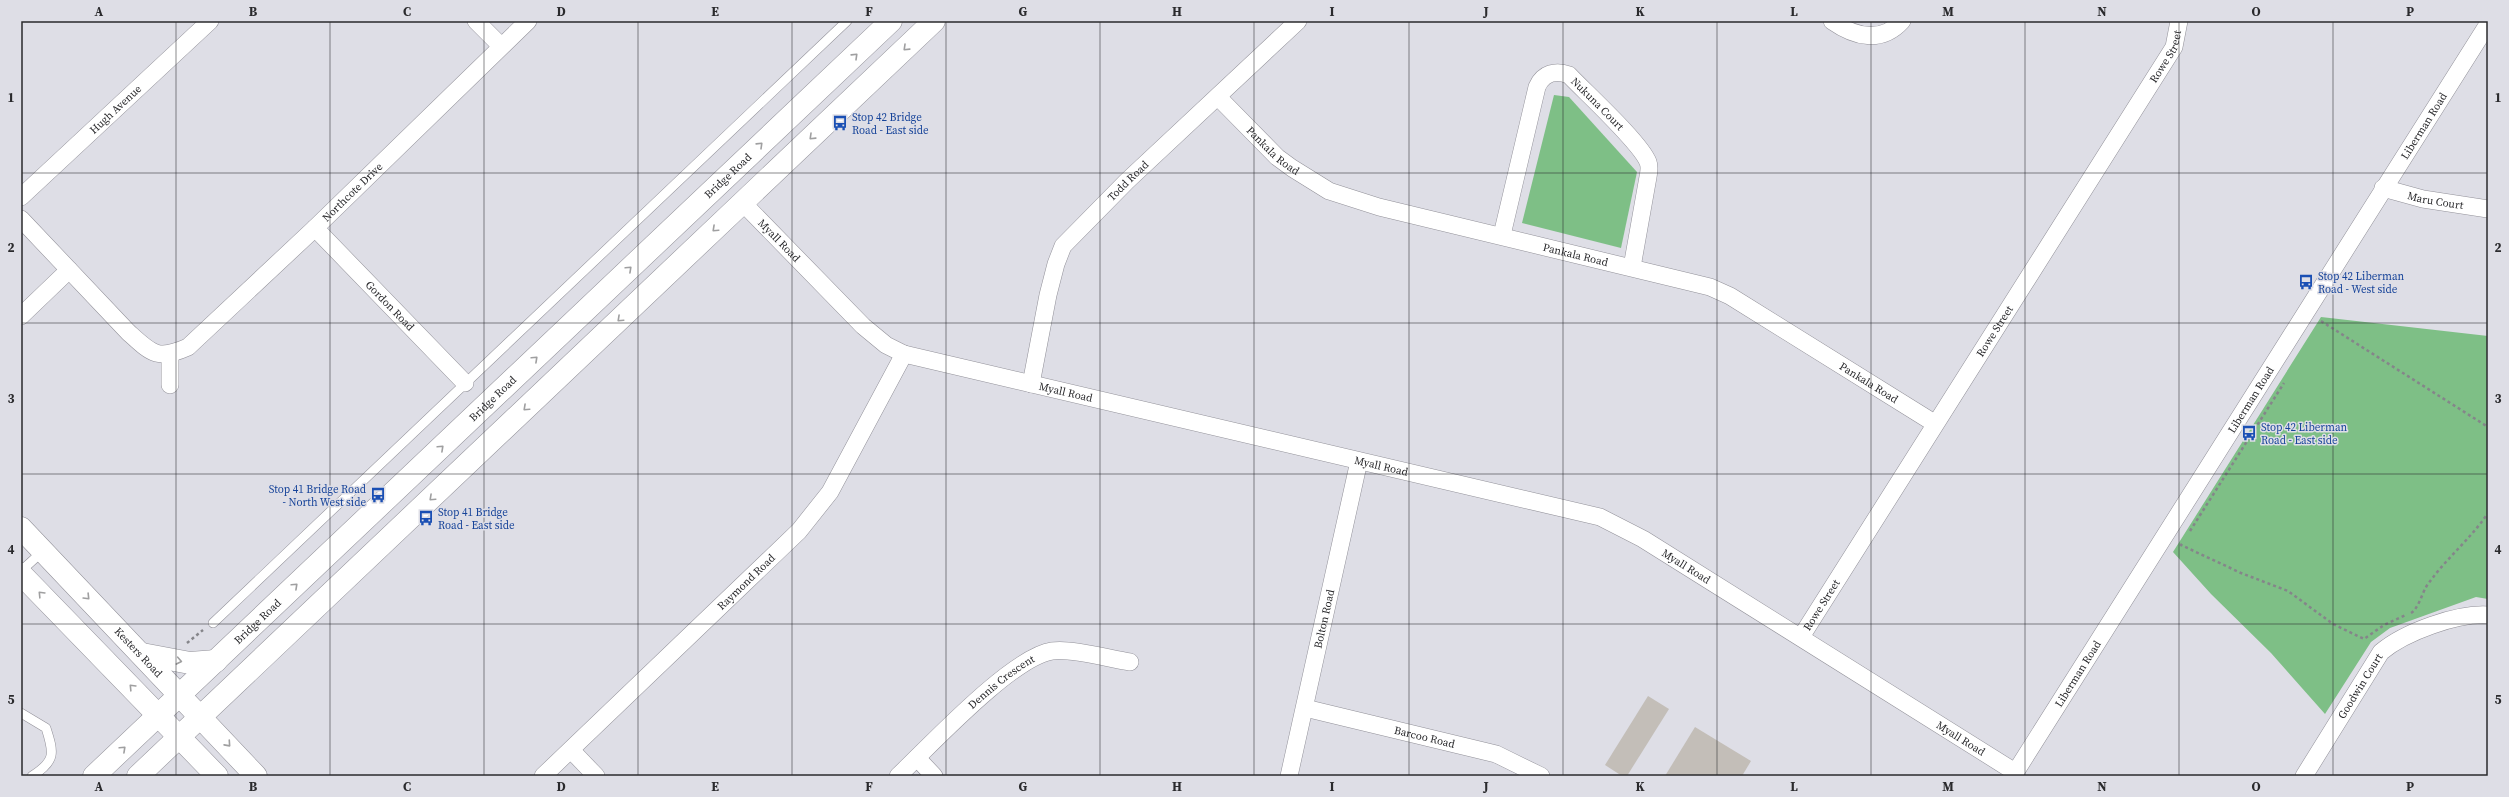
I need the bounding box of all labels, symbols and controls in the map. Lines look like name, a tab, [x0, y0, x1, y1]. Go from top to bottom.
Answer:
text: A	[95, 3, 104, 20]
text: B	[249, 3, 258, 20]
text: C	[403, 3, 411, 20]
text: D	[556, 3, 566, 20]
text: E	[711, 3, 719, 20]
text: F	[865, 3, 873, 20]
text: G	[1019, 3, 1028, 20]
text: H	[1172, 3, 1182, 20]
text: I	[1329, 3, 1335, 20]
text: J	[1482, 3, 1489, 20]
text: K	[1635, 3, 1645, 20]
text: L	[1790, 3, 1798, 20]
text: M	[1942, 3, 1954, 20]
text: N	[2097, 3, 2107, 20]
text: O	[2251, 3, 2261, 20]
text: P	[2406, 3, 2414, 20]
street label: Rowe Street	[2146, 29, 2185, 86]
one-way arrow	[903, 43, 911, 51]
one-way arrow	[850, 53, 858, 60]
street label: Nukuna Court	[1567, 74, 1628, 134]
street label: Hugh Avenue	[87, 81, 145, 137]
text: 1	[7, 89, 15, 106]
street label: Liberman Road	[2397, 89, 2451, 162]
text: 1	[2494, 89, 2502, 106]
place label: Stop 42 Bridge Road - East side	[852, 110, 929, 138]
bus stop icon: Stop 42 Bridge Road - East side	[831, 114, 849, 132]
street label: Pankala Road	[1243, 123, 1303, 179]
one-way arrow	[809, 133, 817, 140]
one-way arrow	[756, 143, 763, 150]
street label: Bridge Road	[701, 149, 756, 202]
street label: Todd Road	[1104, 157, 1153, 205]
street label: Northcote Drive	[319, 159, 386, 225]
street label: Maru Court	[2406, 188, 2465, 213]
street label: Myall Road	[754, 216, 804, 266]
one-way arrow	[712, 225, 720, 232]
text: 2	[7, 239, 15, 256]
text: 2	[2494, 239, 2502, 256]
street label: Pankala Road	[1541, 240, 1610, 270]
one-way arrow	[624, 267, 632, 274]
place label: Stop 42 Liberman Road - West side	[2318, 269, 2404, 297]
bus stop icon: Stop 42 Liberman Road - West side	[2297, 273, 2315, 291]
street label: Gordon Road	[362, 278, 418, 335]
street label: Rowe Street	[1973, 302, 2017, 360]
one-way arrow	[617, 314, 625, 322]
one-way arrow	[530, 356, 538, 364]
street label: Pankala Road	[1836, 359, 1902, 407]
street label: Liberman Road	[2224, 363, 2278, 436]
street label: Bridge Road	[466, 372, 520, 425]
street label: Myall Road	[1037, 379, 1095, 406]
text: 3	[7, 390, 15, 407]
text: 3	[2494, 390, 2502, 407]
one-way arrow	[523, 403, 531, 411]
place label: Stop 42 Liberman Road - East side	[2261, 420, 2347, 448]
bus stop icon: Stop 42 Liberman Road - East side	[2240, 424, 2258, 442]
one-way arrow	[436, 445, 444, 453]
street label: Myall Road	[1353, 453, 1410, 480]
place label: Stop 41 Bridge Road - North West side	[269, 482, 367, 510]
bus stop icon: Stop 41 Bridge Road - North West side	[369, 486, 387, 504]
one-way arrow	[429, 493, 436, 500]
place label: Stop 41 Bridge Road - East side	[438, 505, 515, 533]
bus stop icon: Stop 41 Bridge Road - East side	[417, 509, 435, 527]
text: 4	[7, 541, 15, 558]
text: 4	[2494, 541, 2502, 558]
street label: Myall Road	[1659, 546, 1714, 588]
street label: Raymond Road	[714, 550, 779, 613]
street label: Rowe Street	[1800, 576, 1844, 634]
one-way arrow	[290, 583, 298, 591]
street label: Bolton Road	[1311, 587, 1338, 650]
one-way arrow	[38, 591, 46, 599]
one-way arrow	[82, 592, 90, 600]
street label: Bridge Road	[231, 595, 285, 648]
street label: Kesters Road	[111, 624, 166, 681]
street label: Liberman Road	[2051, 637, 2105, 710]
street label: Goodwin Court	[2334, 650, 2387, 722]
street label: Dennis Crescent	[965, 651, 1038, 713]
one-way arrow	[176, 656, 182, 665]
one-way arrow	[129, 684, 136, 692]
text: 5	[7, 691, 15, 708]
text: 5	[2494, 691, 2502, 708]
street label: Myall Road	[1933, 718, 1988, 760]
street label: Barcoo Road	[1393, 723, 1457, 752]
one-way arrow	[223, 740, 230, 747]
one-way arrow	[118, 746, 126, 754]
text: A	[95, 778, 104, 795]
text: B	[249, 778, 258, 795]
text: C	[403, 778, 411, 795]
text: D	[556, 778, 566, 795]
text: E	[711, 778, 719, 795]
text: F	[865, 778, 873, 795]
text: G	[1019, 778, 1028, 795]
text: H	[1172, 778, 1182, 795]
text: I	[1329, 778, 1335, 795]
text: J	[1482, 778, 1489, 795]
text: K	[1635, 778, 1645, 795]
text: L	[1790, 778, 1798, 795]
text: M	[1942, 778, 1954, 795]
text: N	[2097, 778, 2107, 795]
text: O	[2251, 778, 2261, 795]
text: P	[2406, 778, 2414, 795]

